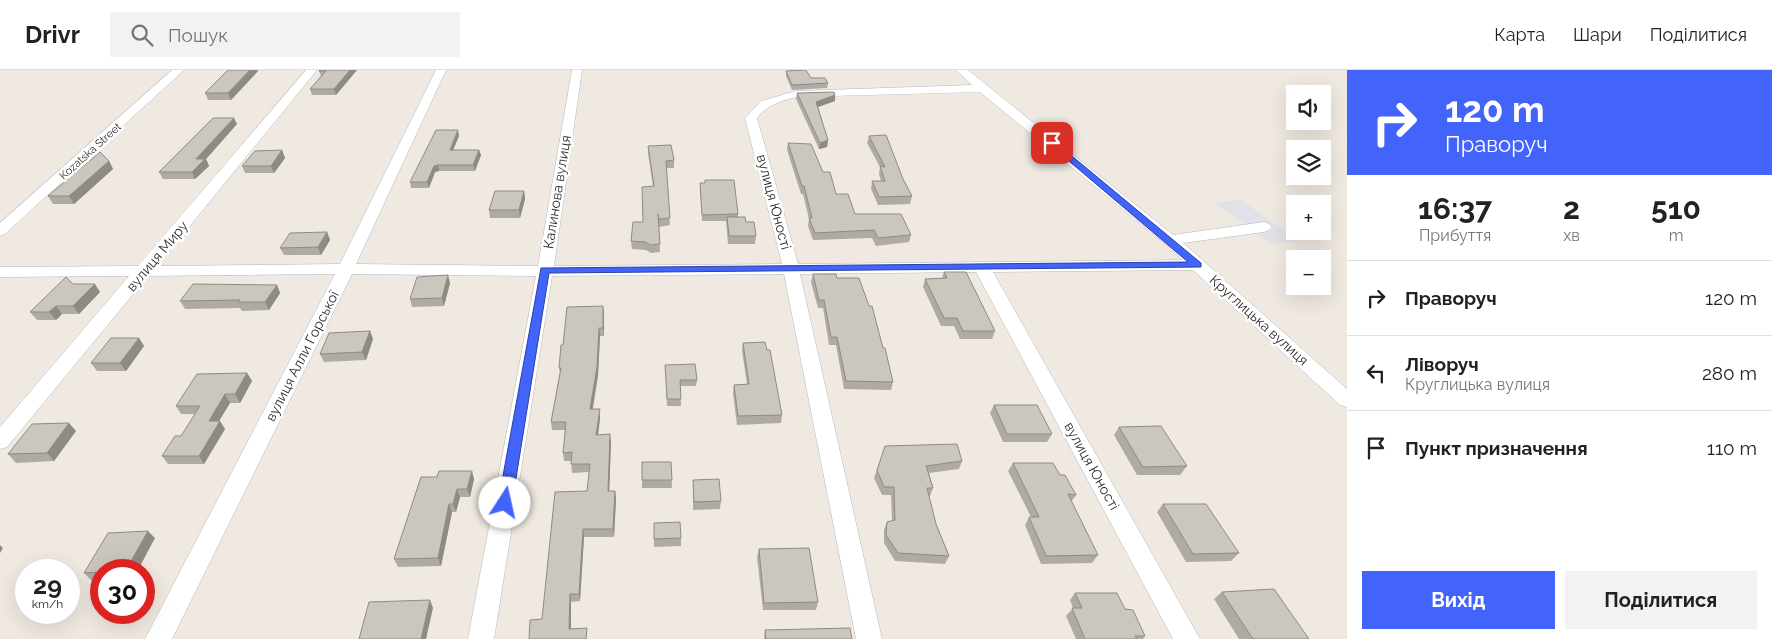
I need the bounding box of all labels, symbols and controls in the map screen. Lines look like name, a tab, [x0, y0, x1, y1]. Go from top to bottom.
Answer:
search box	[110, 12, 460, 57]
text: Drivr	[25, 20, 80, 49]
icon: search	[128, 21, 156, 49]
text: Пошук	[168, 24, 228, 46]
text: Карта	[1494, 24, 1545, 45]
text: Шари	[1573, 24, 1622, 45]
text: Поділитися	[1650, 24, 1747, 45]
map controls	[1286, 85, 1331, 295]
button: sound	[1286, 85, 1331, 130]
text: 120 m	[1445, 89, 1545, 130]
icon: right	[1362, 90, 1427, 155]
street label: Kozatska Street	[57, 120, 124, 183]
pin	[1031, 122, 1073, 164]
icon: arrive	[1038, 129, 1066, 157]
text: Праворуч	[1445, 131, 1548, 157]
street label: Калинова вулиця	[540, 134, 574, 250]
button: layers	[1286, 140, 1331, 185]
street label: вулиця Юності	[754, 153, 794, 251]
text: 16:37	[1418, 191, 1492, 226]
text: 2	[1563, 191, 1580, 226]
text: 510	[1651, 191, 1701, 226]
button: +	[1286, 195, 1331, 240]
street label: вулиця Миру	[123, 217, 191, 294]
text: Прибуття	[1419, 226, 1491, 245]
text: хв	[1563, 226, 1580, 245]
text: m	[1669, 226, 1683, 245]
button: −	[1286, 250, 1331, 295]
street label: Круглицька вулиця	[1206, 272, 1312, 368]
icon: right	[1362, 284, 1390, 312]
text: Праворуч	[1405, 287, 1497, 309]
text: 120 m	[1705, 287, 1757, 309]
street label: вулиця Алли Горської	[262, 288, 342, 424]
text: Ліворуч	[1405, 353, 1479, 375]
icon: left	[1362, 359, 1390, 387]
text: 280 m	[1702, 362, 1757, 384]
text: Круглицька вулиця	[1405, 375, 1550, 394]
street label: вулиця Юності	[1061, 419, 1123, 513]
icon: arrive	[1362, 434, 1390, 462]
text: Пункт призначення	[1405, 437, 1588, 459]
text: 110 m	[1707, 437, 1757, 459]
position arrow	[478, 476, 530, 528]
speed limit sign: 30	[90, 559, 155, 624]
text: 29	[33, 570, 62, 600]
button: Вихід	[1362, 571, 1555, 629]
button: Поділитися	[1565, 571, 1757, 629]
text: km/h	[32, 597, 63, 611]

